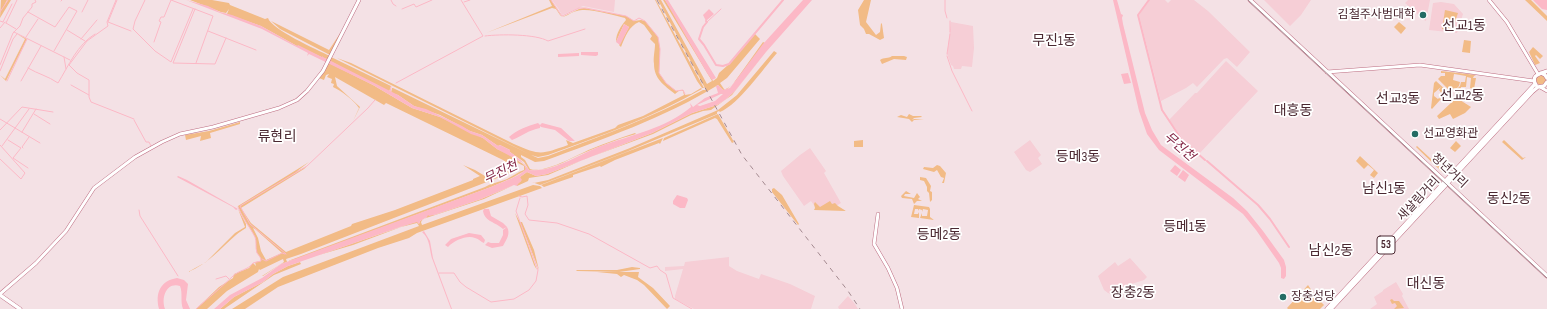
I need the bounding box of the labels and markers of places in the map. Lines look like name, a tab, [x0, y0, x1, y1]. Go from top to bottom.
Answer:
place label: 김철주사범대학	[1338, 8, 1415, 22]
marker: 김철주사범대학	[1418, 10, 1428, 20]
place label: 선교영화관	[1423, 127, 1478, 141]
marker: 선교영화관	[1410, 129, 1420, 139]
place label: 장충성당	[1291, 290, 1335, 304]
marker: 장충성당	[1278, 292, 1288, 302]

